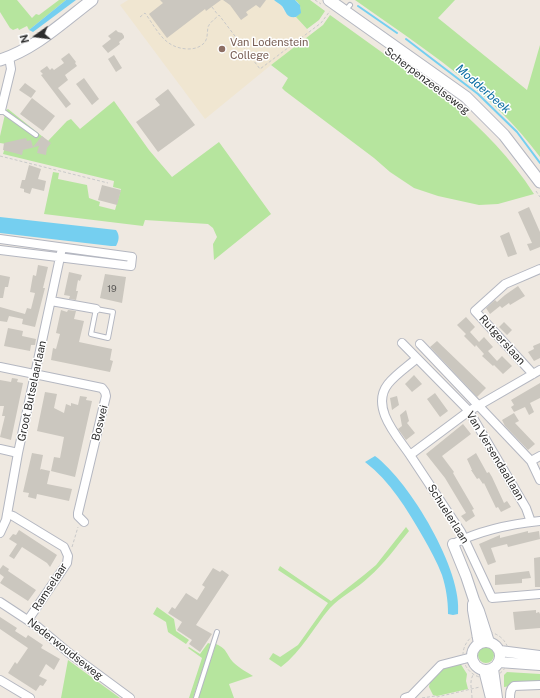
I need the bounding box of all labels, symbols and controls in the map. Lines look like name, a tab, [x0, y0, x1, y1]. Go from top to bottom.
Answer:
north arrow	[16, 16, 56, 56]
text: N	[17, 33, 31, 45]
place label: Van Lodenstein College	[230, 36, 308, 62]
marker: Van Lodenstein College	[217, 44, 227, 54]
street label: Scherpenzeelseweg	[382, 45, 472, 117]
water label: Modderbeek	[453, 61, 513, 117]
house number: 19	[107, 284, 117, 294]
street label: Rutgerslaan	[476, 312, 528, 368]
street label: Groot Butselaarlaan	[15, 339, 49, 443]
street label: Boswei	[89, 404, 111, 442]
street label: Van Versendaallaan	[463, 409, 527, 503]
street label: Schuelerlaan	[424, 482, 472, 546]
street label: Ramselaar	[30, 561, 70, 613]
street label: Nederwoudseweg	[24, 615, 106, 683]

